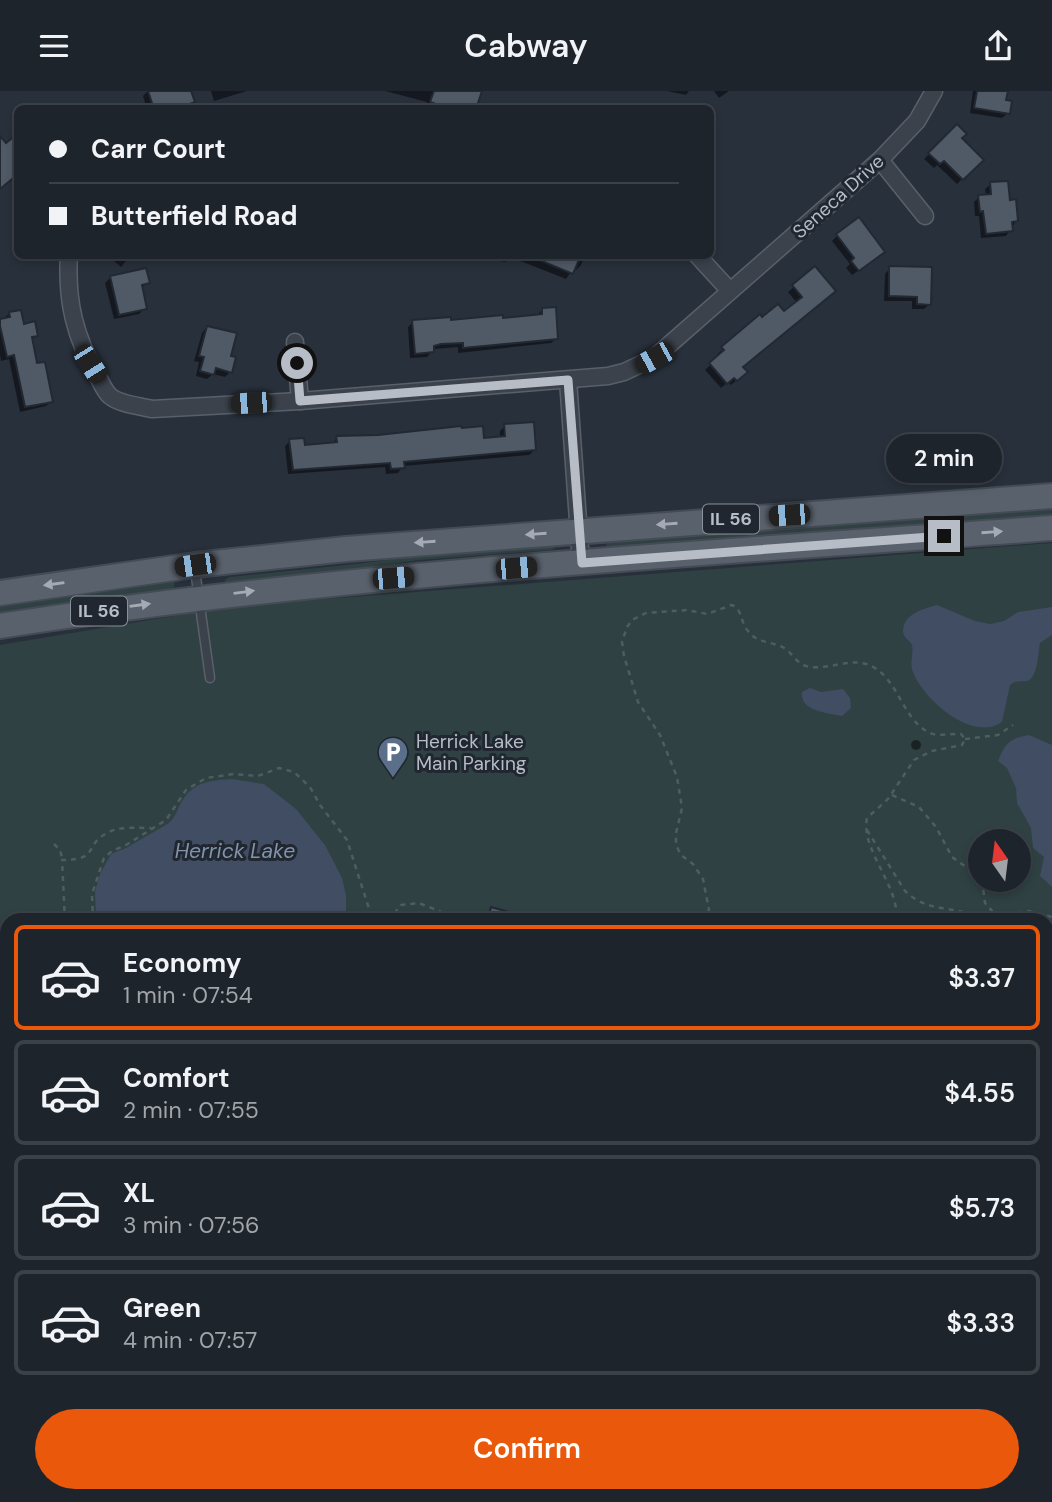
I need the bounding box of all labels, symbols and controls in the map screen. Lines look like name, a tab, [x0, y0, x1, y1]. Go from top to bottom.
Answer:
text: Cabway	[464, 25, 588, 67]
icon: menu	[35, 27, 73, 65]
icon: share	[979, 27, 1017, 65]
text: Carr Court	[91, 132, 226, 166]
street label: Seneca Drive	[787, 149, 889, 244]
text: Butterfield Road	[91, 199, 297, 233]
car	[631, 339, 678, 377]
car	[70, 341, 111, 387]
route start	[281, 347, 313, 379]
car	[230, 391, 273, 415]
callout: 2 min	[886, 435, 1002, 483]
text: 2 min	[914, 443, 974, 473]
car	[768, 503, 811, 527]
road number: IL 56	[703, 505, 759, 533]
one-way arrow	[656, 519, 678, 530]
route end	[928, 520, 960, 552]
one-way arrow	[981, 526, 1003, 537]
one-way arrow	[525, 529, 547, 540]
one-way arrow	[413, 537, 435, 548]
car	[173, 552, 218, 578]
car	[495, 556, 538, 580]
car	[372, 566, 415, 590]
one-way arrow	[43, 579, 65, 590]
one-way arrow	[233, 587, 255, 598]
road number: IL 56	[71, 597, 127, 625]
one-way arrow	[129, 600, 151, 611]
place label: Herrick Lake Main Parking	[416, 729, 527, 776]
parking icon: Herrick Lake Main Parking	[376, 735, 410, 779]
north arrow	[968, 829, 1031, 893]
map controls	[968, 829, 1031, 892]
water label: Herrick Lake	[175, 837, 295, 865]
icon: car	[39, 946, 102, 1009]
text: Economy	[123, 946, 241, 980]
text: $3.37	[949, 961, 1015, 995]
text: 1 min · 07:54	[123, 980, 253, 1010]
icon: car	[39, 1061, 102, 1124]
text: Comfort	[123, 1061, 229, 1095]
text: $4.55	[945, 1076, 1015, 1110]
text: 2 min · 07:55	[123, 1095, 259, 1125]
icon: car	[39, 1176, 102, 1239]
text: XL	[123, 1176, 155, 1210]
text: $5.73	[949, 1191, 1015, 1225]
text: 3 min · 07:56	[123, 1210, 260, 1240]
icon: car	[39, 1291, 102, 1354]
text: Green	[123, 1291, 201, 1325]
text: $3.33	[947, 1306, 1015, 1340]
text: 4 min · 07:57	[123, 1325, 257, 1355]
button: Confirm	[35, 1409, 1019, 1489]

